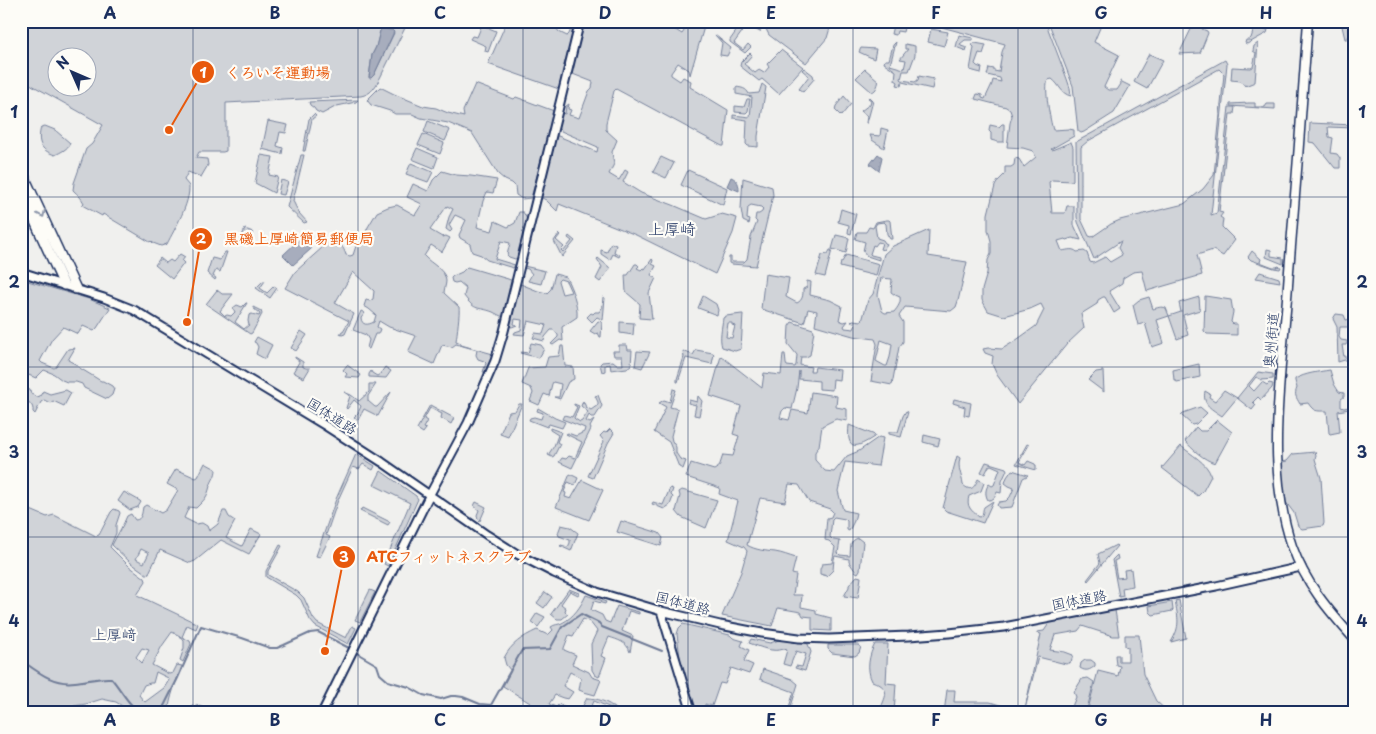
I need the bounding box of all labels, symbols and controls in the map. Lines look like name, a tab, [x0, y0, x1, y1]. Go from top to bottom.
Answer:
text: A	[104, 0, 117, 24]
text: B	[270, 0, 281, 24]
text: C	[434, 0, 446, 24]
text: D	[599, 0, 611, 24]
text: E	[766, 0, 776, 24]
text: F	[931, 0, 941, 24]
text: G	[1094, 0, 1108, 24]
text: H	[1260, 0, 1272, 24]
north arrow	[48, 48, 98, 98]
text: N	[51, 51, 74, 74]
callout: くろいそ運動場	[191, 57, 341, 87]
text: 1	[199, 60, 207, 83]
text: くろいそ運動場	[225, 60, 331, 83]
text: 1	[10, 99, 18, 123]
text: 1	[1358, 99, 1366, 123]
one-way arrow	[36, 209, 46, 218]
district label: 上厚崎	[648, 216, 696, 240]
callout: 黒磯上厚崎簡易郵便局	[189, 224, 384, 254]
text: 2	[196, 226, 207, 249]
text: 黒磯上厚崎簡易郵便局	[224, 226, 374, 249]
text: 2	[8, 269, 20, 293]
text: 2	[1356, 269, 1368, 293]
street label: 奥州街道	[1258, 311, 1283, 369]
street label: 国体道路	[303, 392, 362, 439]
text: 3	[9, 439, 19, 463]
text: 3	[1357, 439, 1367, 463]
callout: ATCフィットネスクラブ	[331, 542, 543, 572]
text: 3	[339, 544, 349, 567]
text: ATCフィットネスクラブ	[367, 544, 531, 567]
street label: 国体道路	[1049, 584, 1108, 615]
street label: 国体道路	[653, 586, 713, 619]
text: 4	[9, 608, 20, 632]
text: 4	[1357, 608, 1368, 632]
district label: 上厚﨑	[91, 622, 137, 645]
text: A	[104, 707, 117, 731]
text: B	[270, 707, 281, 731]
text: C	[434, 707, 446, 731]
text: D	[599, 707, 611, 731]
text: E	[766, 707, 776, 731]
text: F	[931, 707, 941, 731]
text: G	[1094, 707, 1108, 731]
text: H	[1260, 707, 1272, 731]

